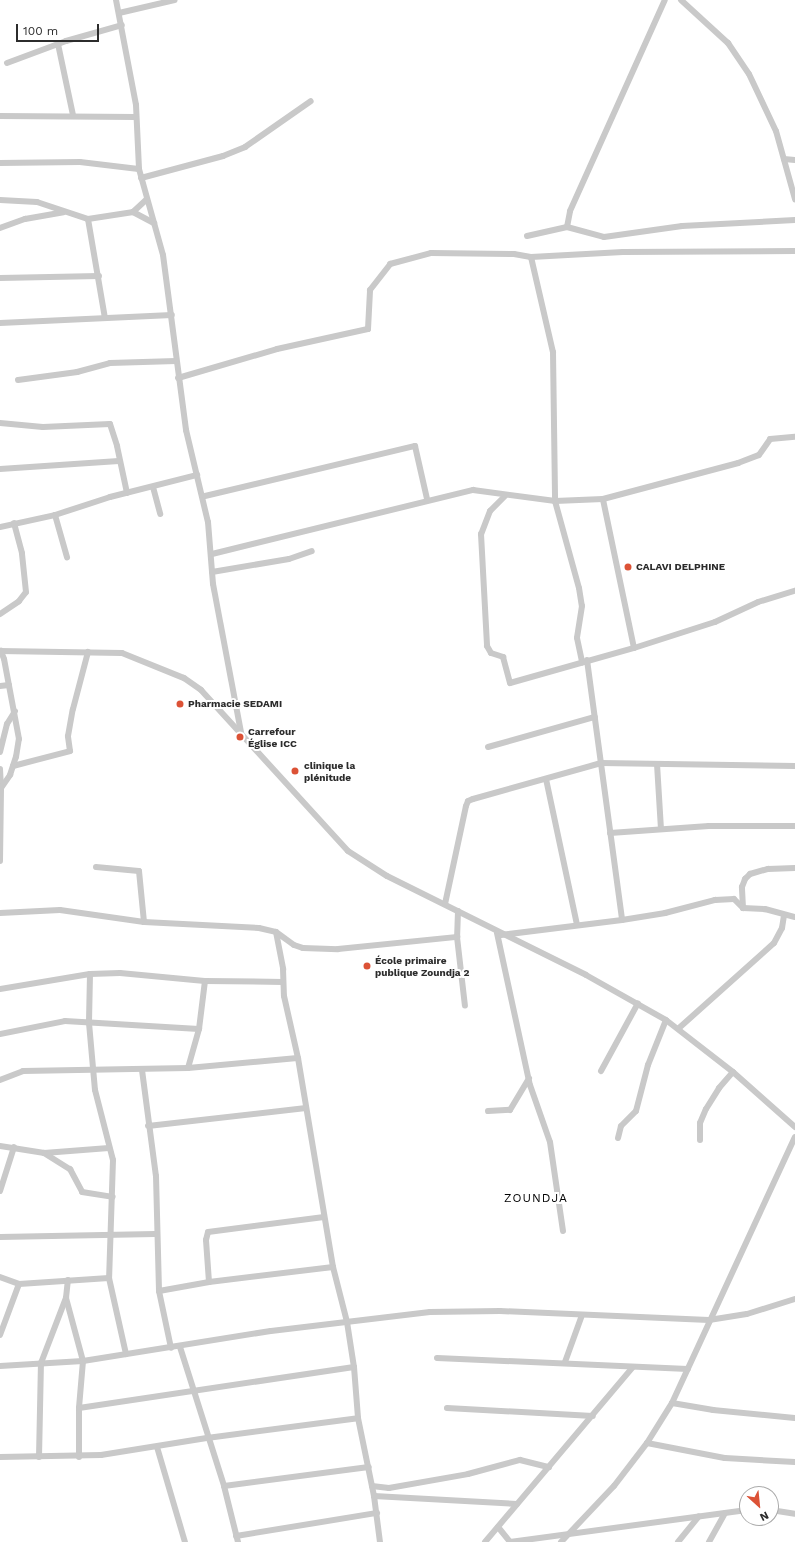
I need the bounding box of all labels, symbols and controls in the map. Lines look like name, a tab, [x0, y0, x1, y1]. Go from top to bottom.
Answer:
scale bar	[18, 16, 101, 42]
text: 100 m	[23, 24, 58, 38]
place label: CALAVI DELPHINE	[636, 561, 725, 573]
marker: CALAVI DELPHINE	[623, 562, 633, 572]
place label: Pharmacie SEDAMI	[188, 698, 282, 710]
marker: Pharmacie SEDAMI	[175, 699, 185, 709]
place label: Carrefour Église ICC	[248, 725, 297, 748]
marker: Carrefour Église ICC	[235, 732, 245, 742]
place label: clinique la plénitude	[304, 759, 355, 782]
marker: clinique la plénitude	[289, 765, 301, 777]
place label: École primaire publique Zoundja 2	[375, 954, 469, 978]
marker: École primaire publique Zoundja 2	[362, 961, 372, 971]
district label: ZOUNDJA	[504, 1192, 568, 1206]
north arrow	[739, 1486, 779, 1526]
text: N	[758, 1509, 771, 1524]

